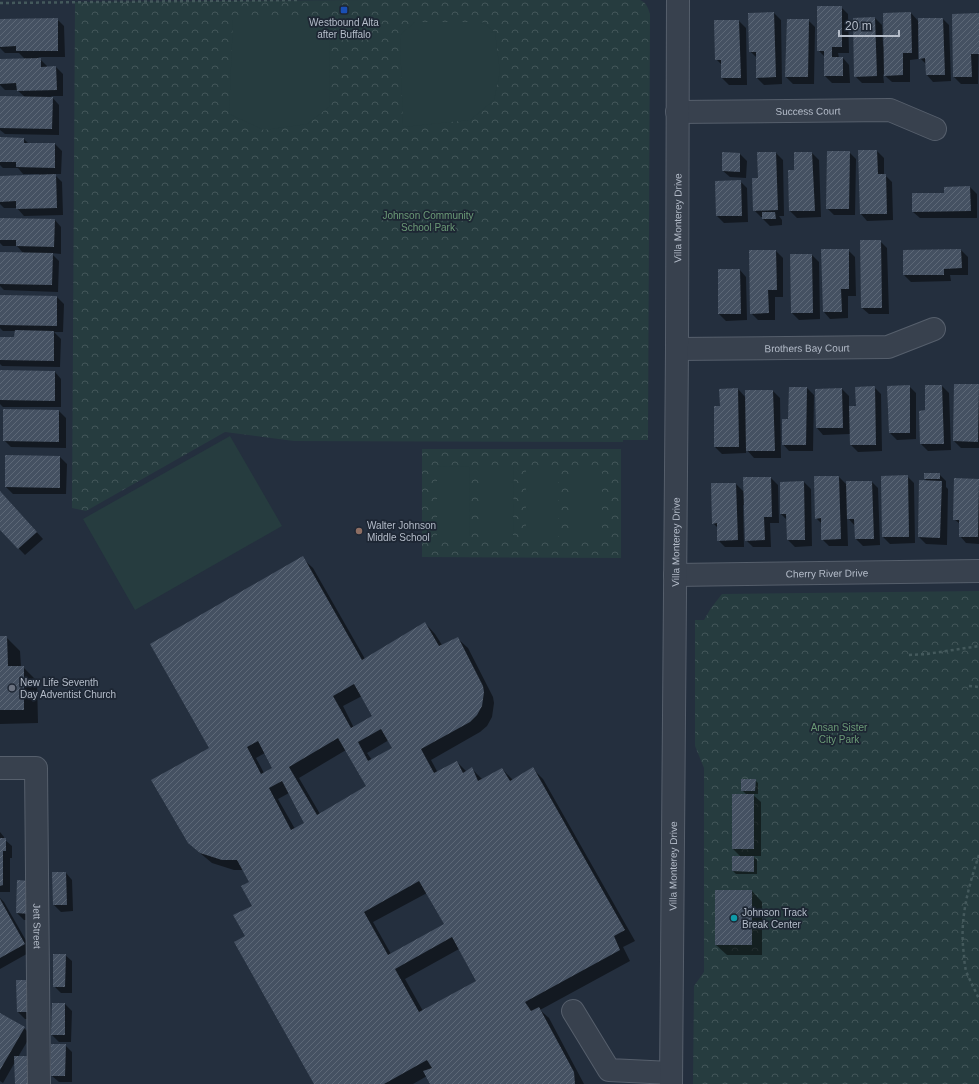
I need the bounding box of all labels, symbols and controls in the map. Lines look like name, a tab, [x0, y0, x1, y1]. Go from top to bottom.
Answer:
marker: Westbound Alta after Buffalo	[339, 5, 349, 15]
scale bar	[839, 12, 899, 38]
place label: Westbound Alta after Buffalo	[309, 17, 379, 40]
text: 20 m	[845, 19, 872, 33]
street label: Success Court	[775, 105, 841, 117]
street label: Villa Monterey Drive	[672, 173, 683, 263]
park label: Johnson Community School Park	[382, 210, 474, 233]
street label: Brothers Bay Court	[764, 342, 850, 354]
street label: Villa Monterey Drive	[670, 497, 681, 587]
place label: Walter Johnson Middle School	[367, 520, 436, 543]
marker: Walter Johnson Middle School	[354, 526, 364, 536]
street label: Cherry River Drive	[786, 567, 869, 579]
place label: New Life Seventh Day Adventist Church	[20, 677, 116, 700]
marker: New Life Seventh Day Adventist Church	[7, 683, 17, 693]
park label: Ansan Sister City Park	[811, 722, 868, 745]
street label: Villa Monterey Drive	[667, 821, 679, 911]
street label: Jett Street	[32, 903, 43, 949]
place label: Johnson Track Break Center	[742, 907, 808, 930]
marker: Johnson Track Break Center	[729, 913, 739, 923]

